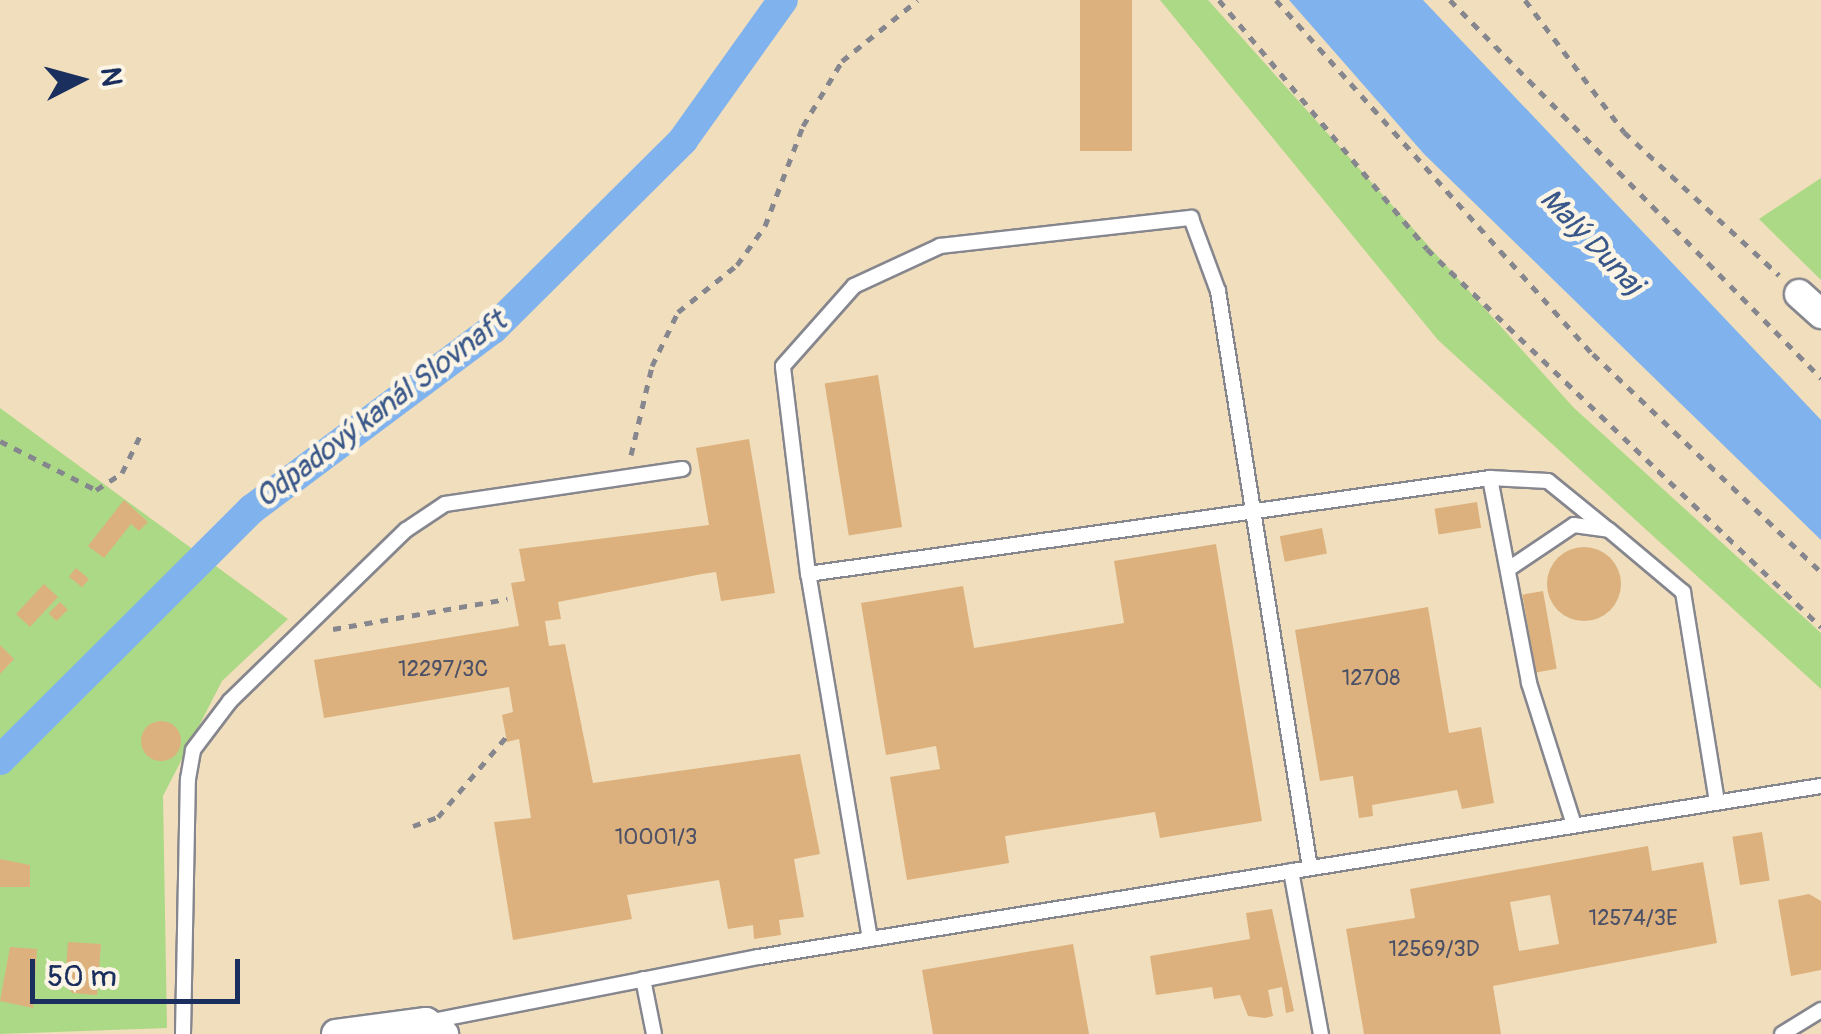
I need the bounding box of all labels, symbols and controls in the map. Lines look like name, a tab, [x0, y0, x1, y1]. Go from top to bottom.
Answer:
north arrow	[30, 30, 130, 130]
text: N	[92, 66, 129, 88]
water label: Malý Dunaj	[1532, 182, 1650, 302]
water label: Odpadový kanál Slovnaft	[249, 304, 513, 516]
house number: 12297/3C	[398, 657, 488, 683]
house number: 12708	[1342, 666, 1400, 692]
house number: 10001/3	[615, 825, 697, 851]
house number: 12574/3E	[1589, 906, 1677, 932]
house number: 12569/3D	[1389, 937, 1479, 963]
scale bar	[35, 939, 245, 1001]
text: 50 m	[47, 958, 117, 995]

